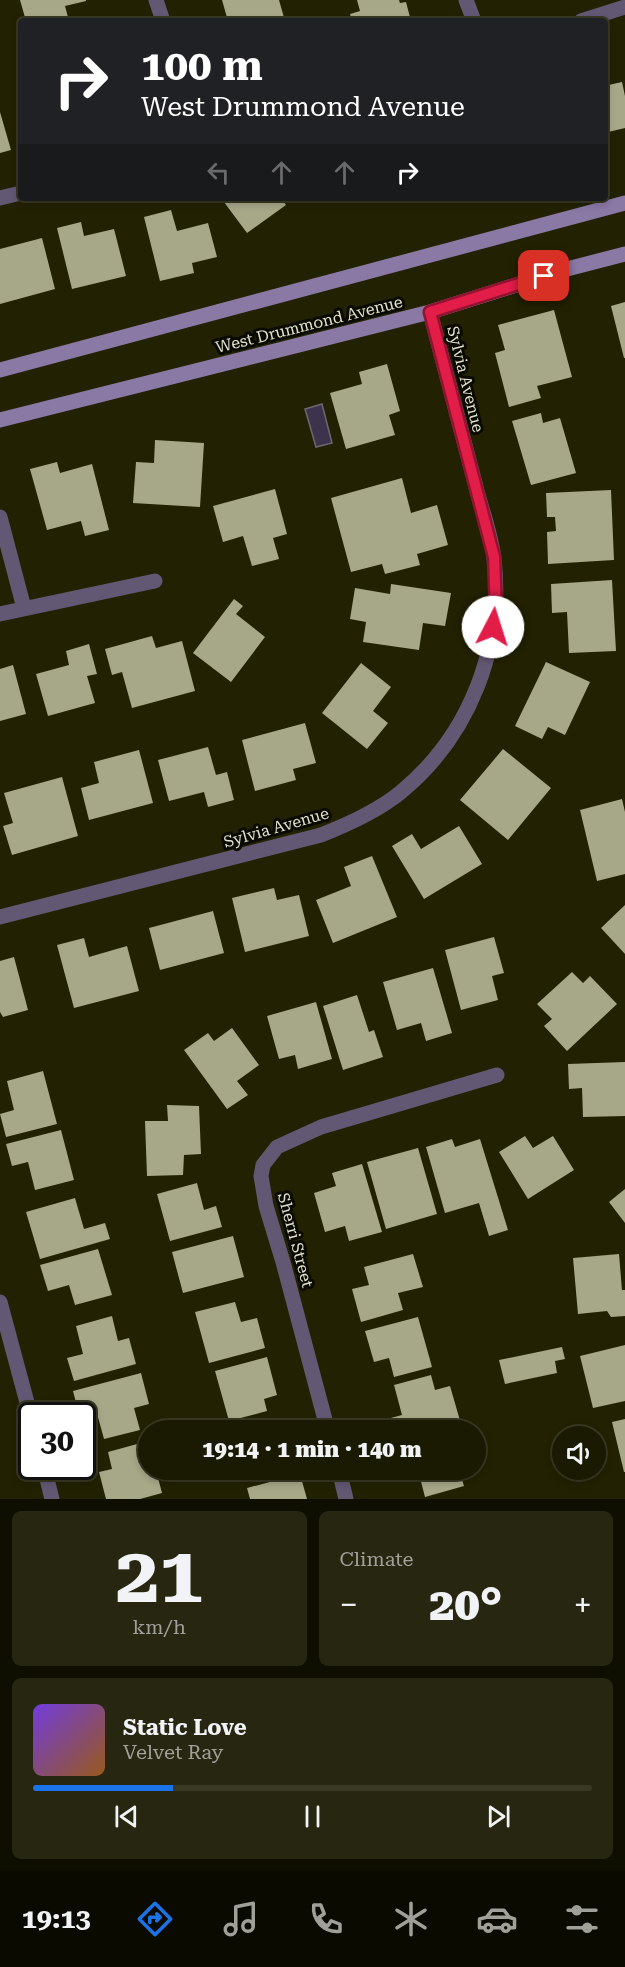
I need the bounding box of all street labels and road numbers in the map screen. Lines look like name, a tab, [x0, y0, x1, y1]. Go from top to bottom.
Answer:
street label: West Drummond Avenue	[214, 292, 405, 357]
street label: Sylvia Avenue	[443, 324, 488, 434]
street label: Sylvia Avenue	[221, 803, 331, 852]
street label: Sherri Street	[274, 1191, 317, 1290]

